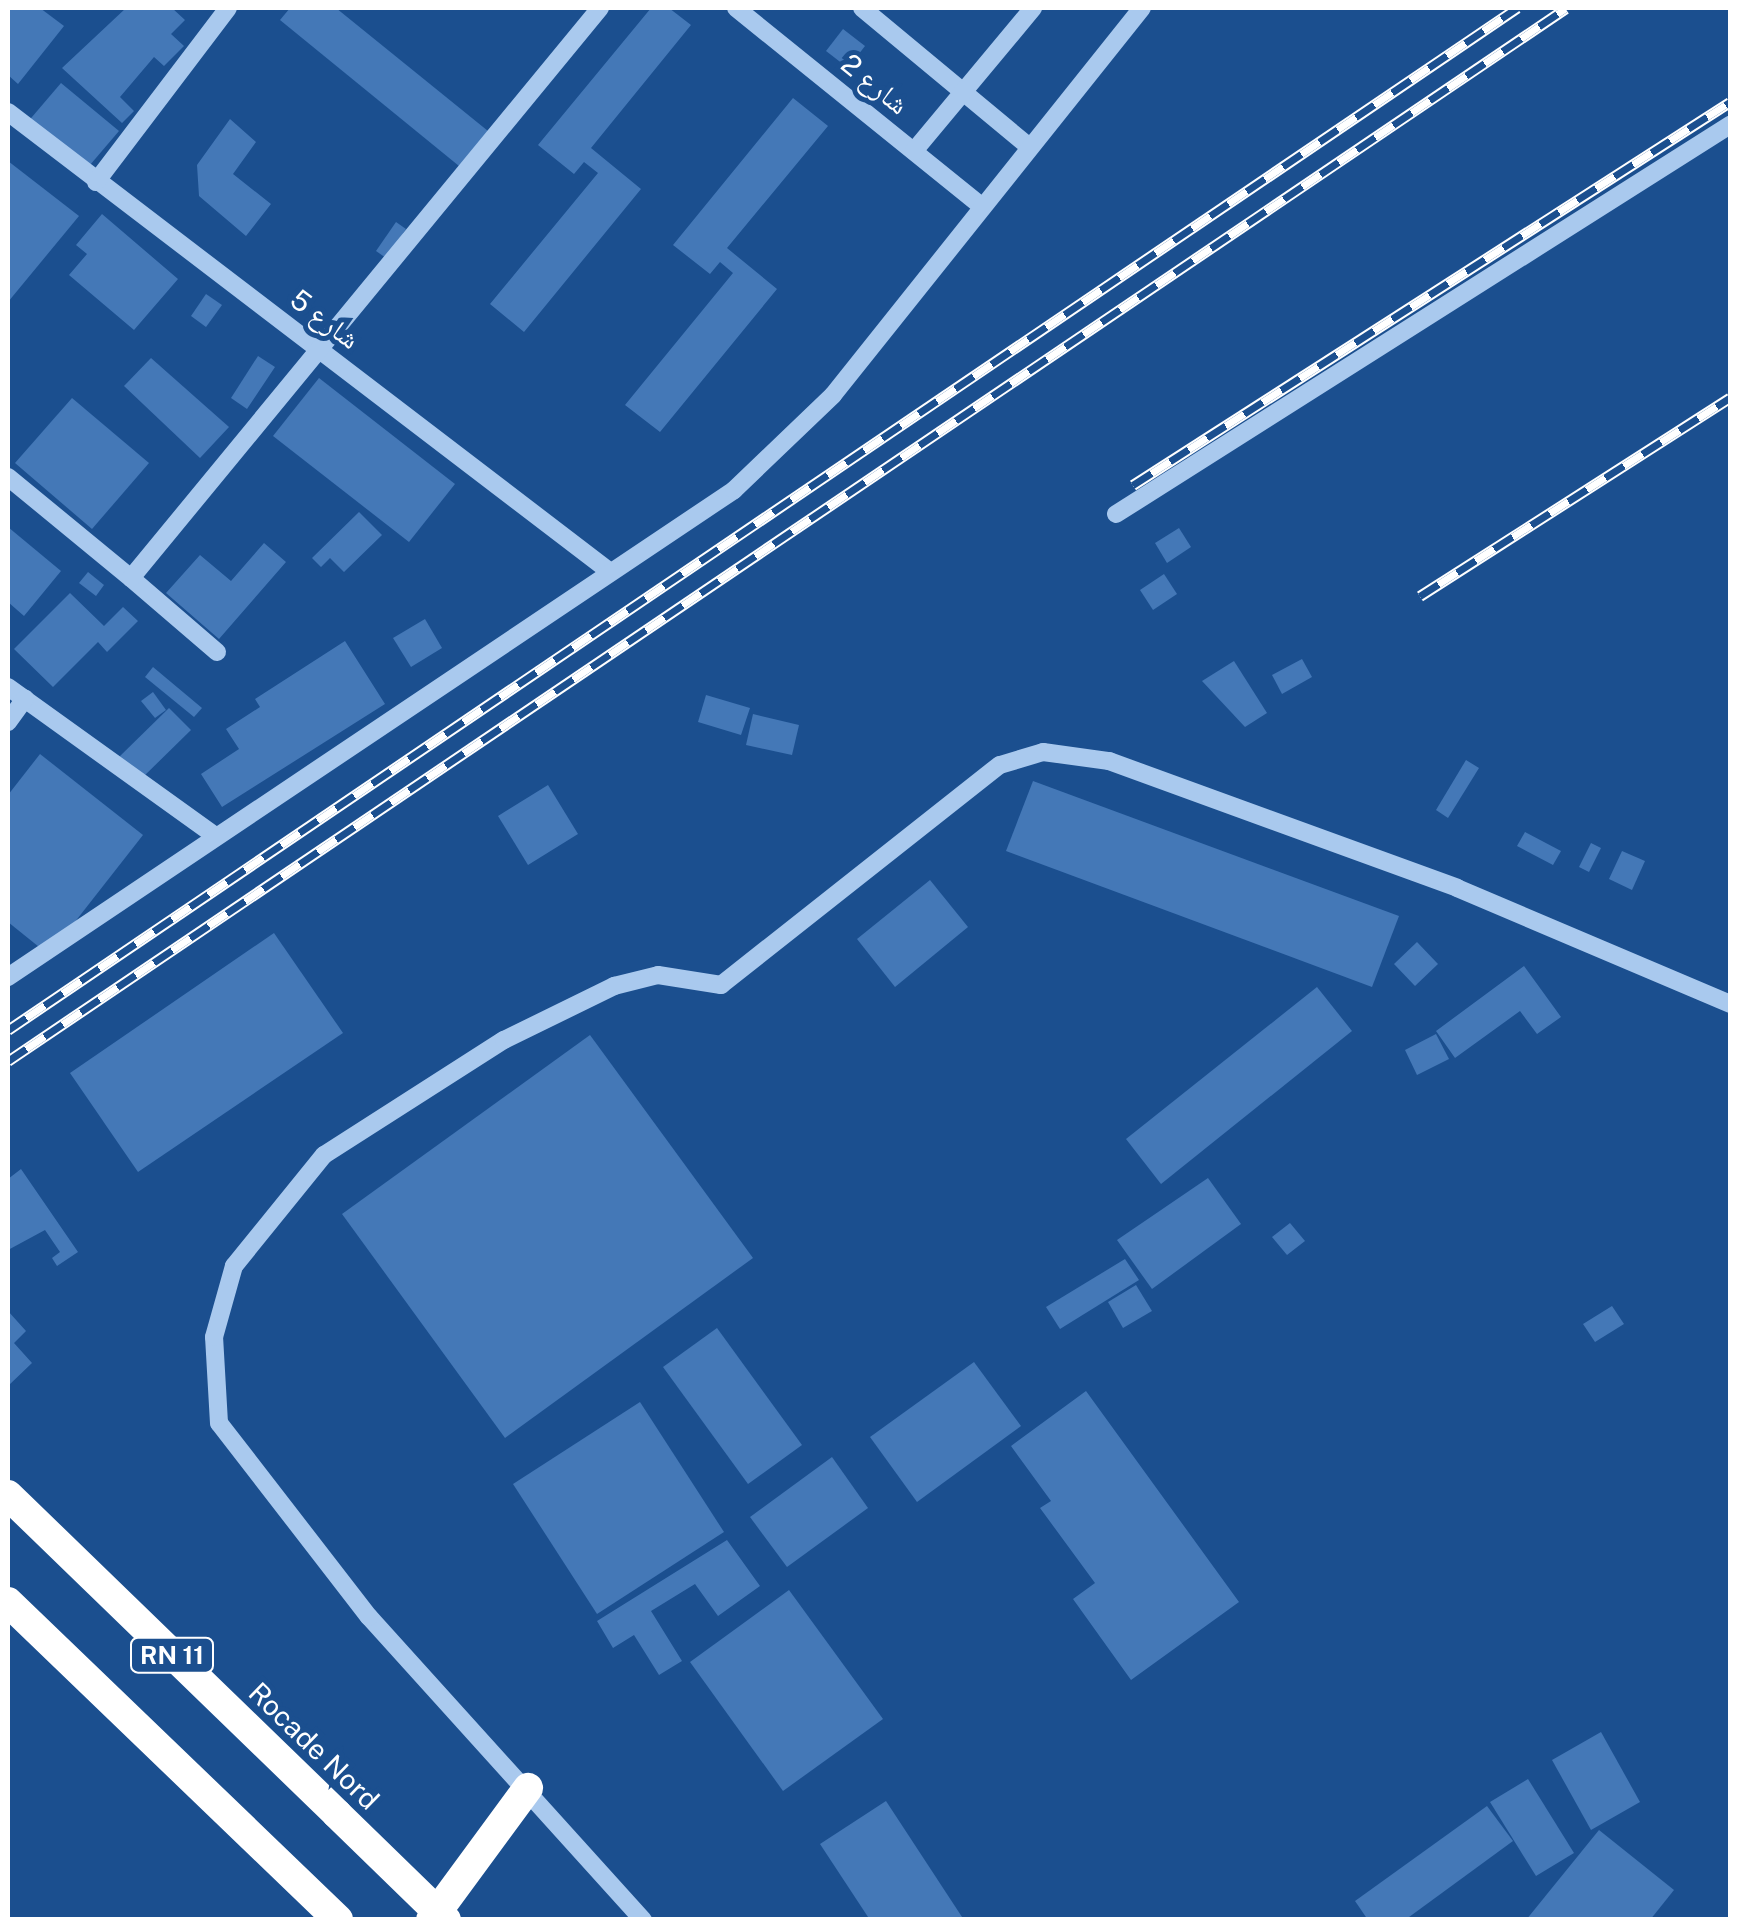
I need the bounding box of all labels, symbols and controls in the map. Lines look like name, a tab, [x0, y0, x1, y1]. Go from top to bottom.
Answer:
street label: شارع 2	[835, 47, 915, 121]
street label: شارع 5	[284, 282, 366, 356]
road number: RN 11	[130, 1635, 214, 1675]
street label: Rocade Nord	[242, 1675, 386, 1817]

